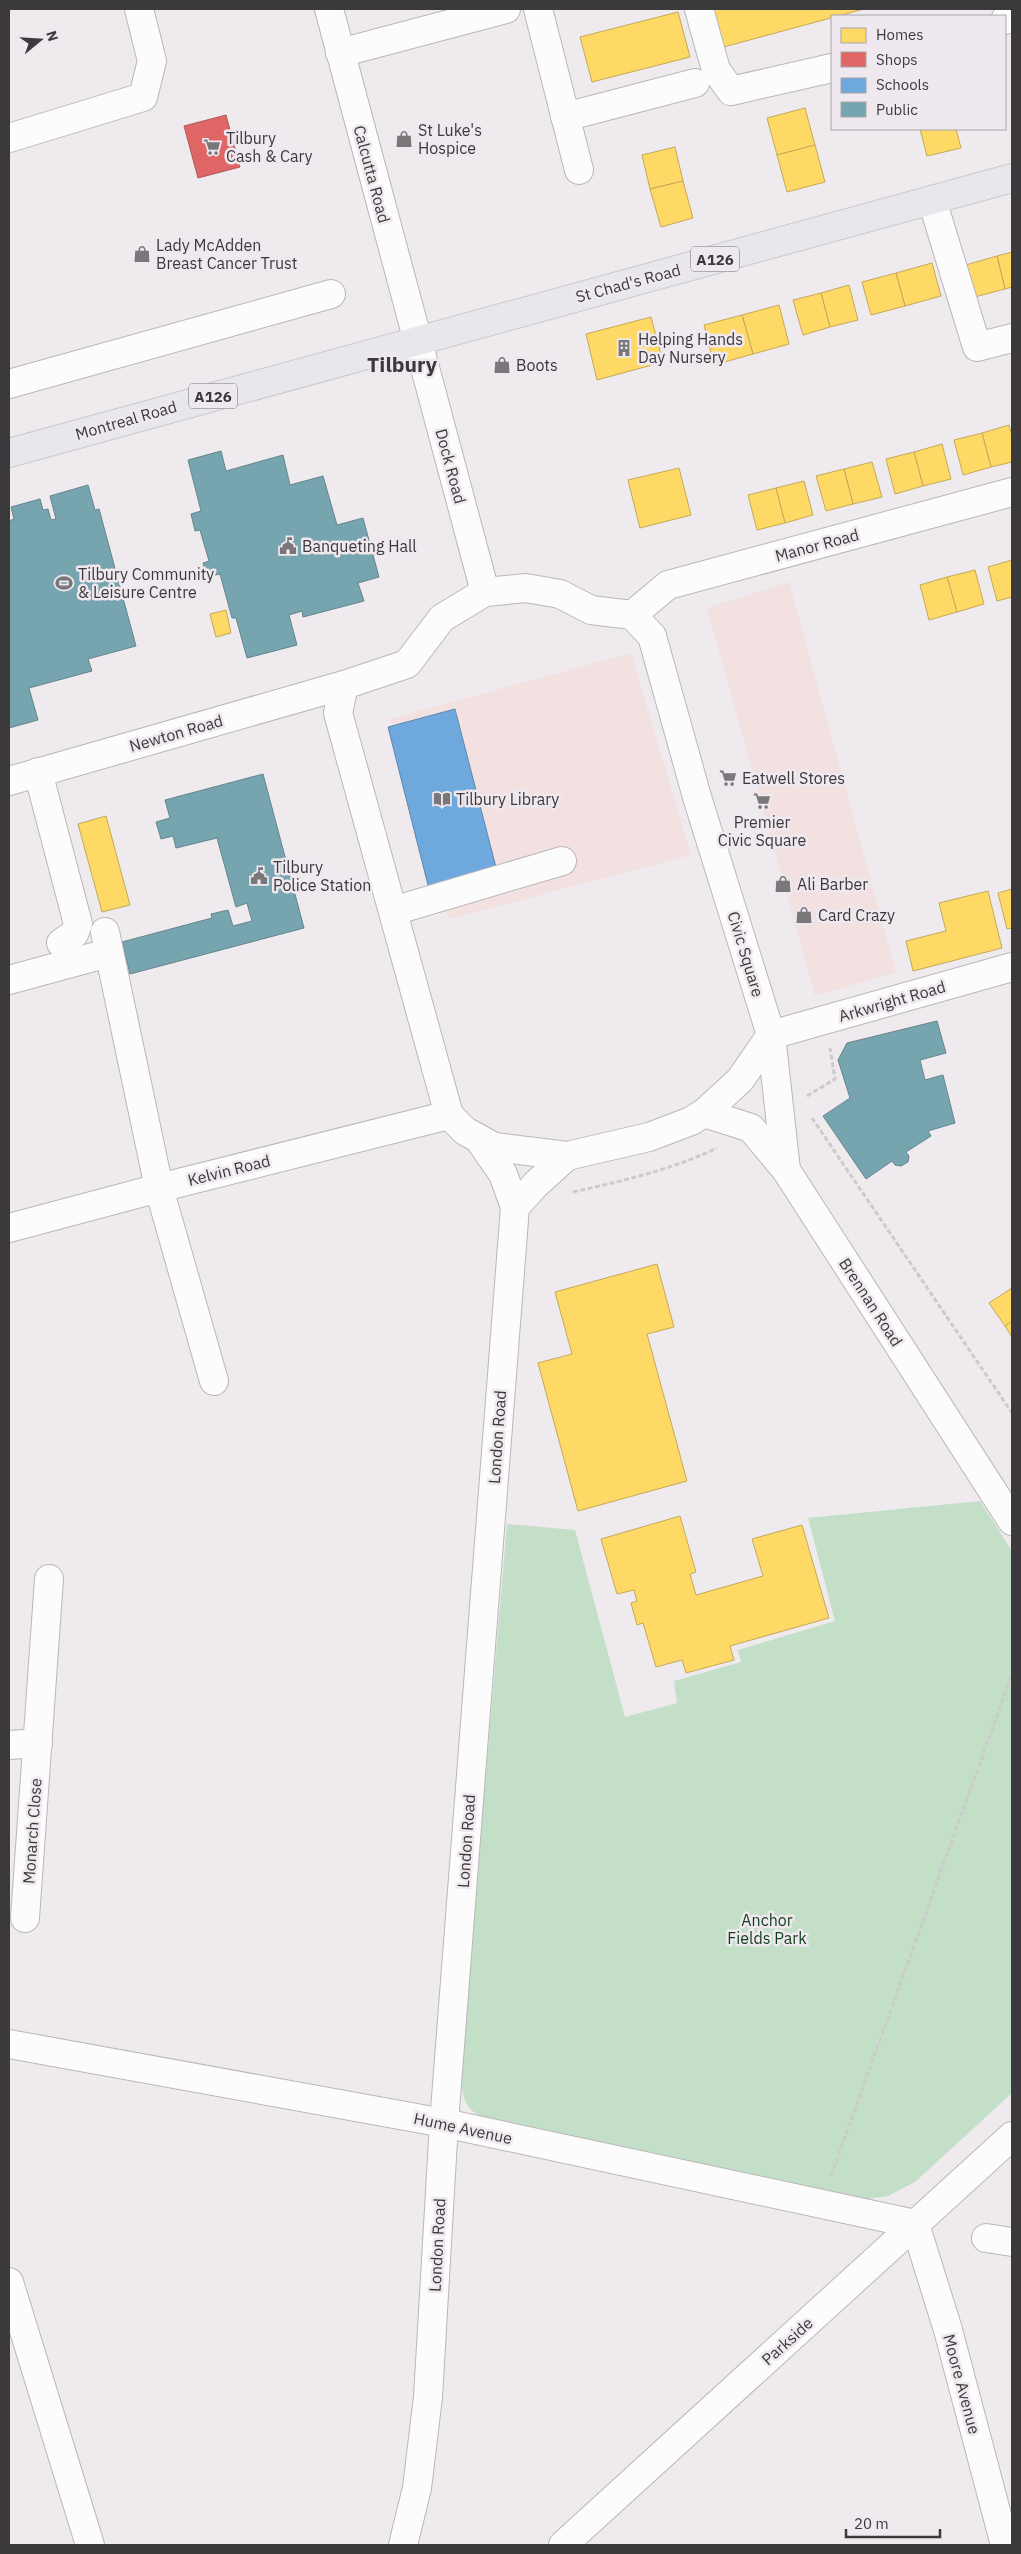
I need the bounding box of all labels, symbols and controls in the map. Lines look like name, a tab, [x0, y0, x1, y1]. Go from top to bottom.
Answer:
north arrow	[15, 15, 65, 65]
legend	[831, 15, 1006, 130]
text: Homes	[876, 25, 924, 44]
text: N	[42, 28, 62, 44]
text: Shops	[876, 50, 918, 69]
text: Schools	[876, 75, 929, 94]
text: Public	[876, 100, 918, 119]
place label: St Luke's Hospice	[418, 120, 482, 158]
street label: Calcutta Road	[349, 123, 395, 225]
place label: Tilbury Cash & Cary	[226, 128, 313, 166]
shop icon: St Luke's Hospice	[394, 129, 414, 149]
supermarket icon: Tilbury Cash & Cary	[202, 137, 222, 157]
place label: Lady McAdden Breast Cancer Trust	[156, 235, 297, 273]
shop icon: Lady McAdden Breast Cancer Trust	[132, 244, 152, 264]
road number: A126	[691, 246, 739, 272]
street label: St Chad's Road	[573, 259, 683, 307]
place label: Helping Hands Day Nursery	[638, 329, 743, 367]
building icon: Helping Hands Day Nursery	[614, 338, 634, 358]
district label: Tilbury	[367, 350, 438, 378]
shop icon: Boots	[492, 355, 512, 375]
place label: Boots	[516, 355, 558, 375]
road number: A126	[189, 384, 237, 408]
street label: Montreal Road	[73, 396, 179, 444]
street label: Dock Road	[431, 426, 471, 506]
street label: Manor Road	[773, 524, 861, 566]
public building icon: Banqueting Hall	[278, 536, 298, 556]
place label: Banqueting Hall	[302, 536, 417, 556]
place label: Tilbury Community & Leisure Centre	[78, 564, 214, 602]
sports icon: Tilbury Community & Leisure Centre	[54, 573, 74, 593]
street label: Newton Road	[127, 710, 225, 756]
supermarket icon: Eatwell Stores	[718, 768, 738, 788]
place label: Eatwell Stores	[742, 768, 845, 788]
library icon: Tilbury Library	[432, 789, 452, 809]
place label: Tilbury Library	[456, 789, 559, 809]
supermarket icon: Premier Civic Square	[752, 791, 772, 811]
place label: Premier Civic Square	[718, 812, 806, 850]
place label: Tilbury Police Station	[273, 857, 371, 895]
public building icon: Tilbury Police Station	[249, 866, 269, 886]
shop icon: Ali Barber	[773, 874, 793, 894]
place label: Ali Barber	[797, 874, 868, 894]
shop icon: Card Crazy	[794, 905, 814, 925]
place label: Card Crazy	[818, 905, 895, 925]
street label: Civic Square	[724, 909, 769, 999]
street label: Arkwright Road	[836, 976, 948, 1026]
street label: Kelvin Road	[186, 1150, 272, 1190]
street label: Brennan Road	[835, 1254, 907, 1350]
street label: London Road	[484, 1390, 510, 1484]
street label: Monarch Close	[18, 1777, 46, 1885]
street label: London Road	[453, 1794, 479, 1888]
park label: Anchor Fields Park	[727, 1910, 807, 1948]
street label: Hume Avenue	[412, 2108, 514, 2148]
street label: London Road	[425, 2198, 449, 2292]
street label: Parkside	[757, 2313, 817, 2369]
street label: Moore Avenue	[939, 2332, 985, 2436]
scale bar	[846, 2506, 940, 2538]
text: 20 m	[854, 2514, 889, 2533]

